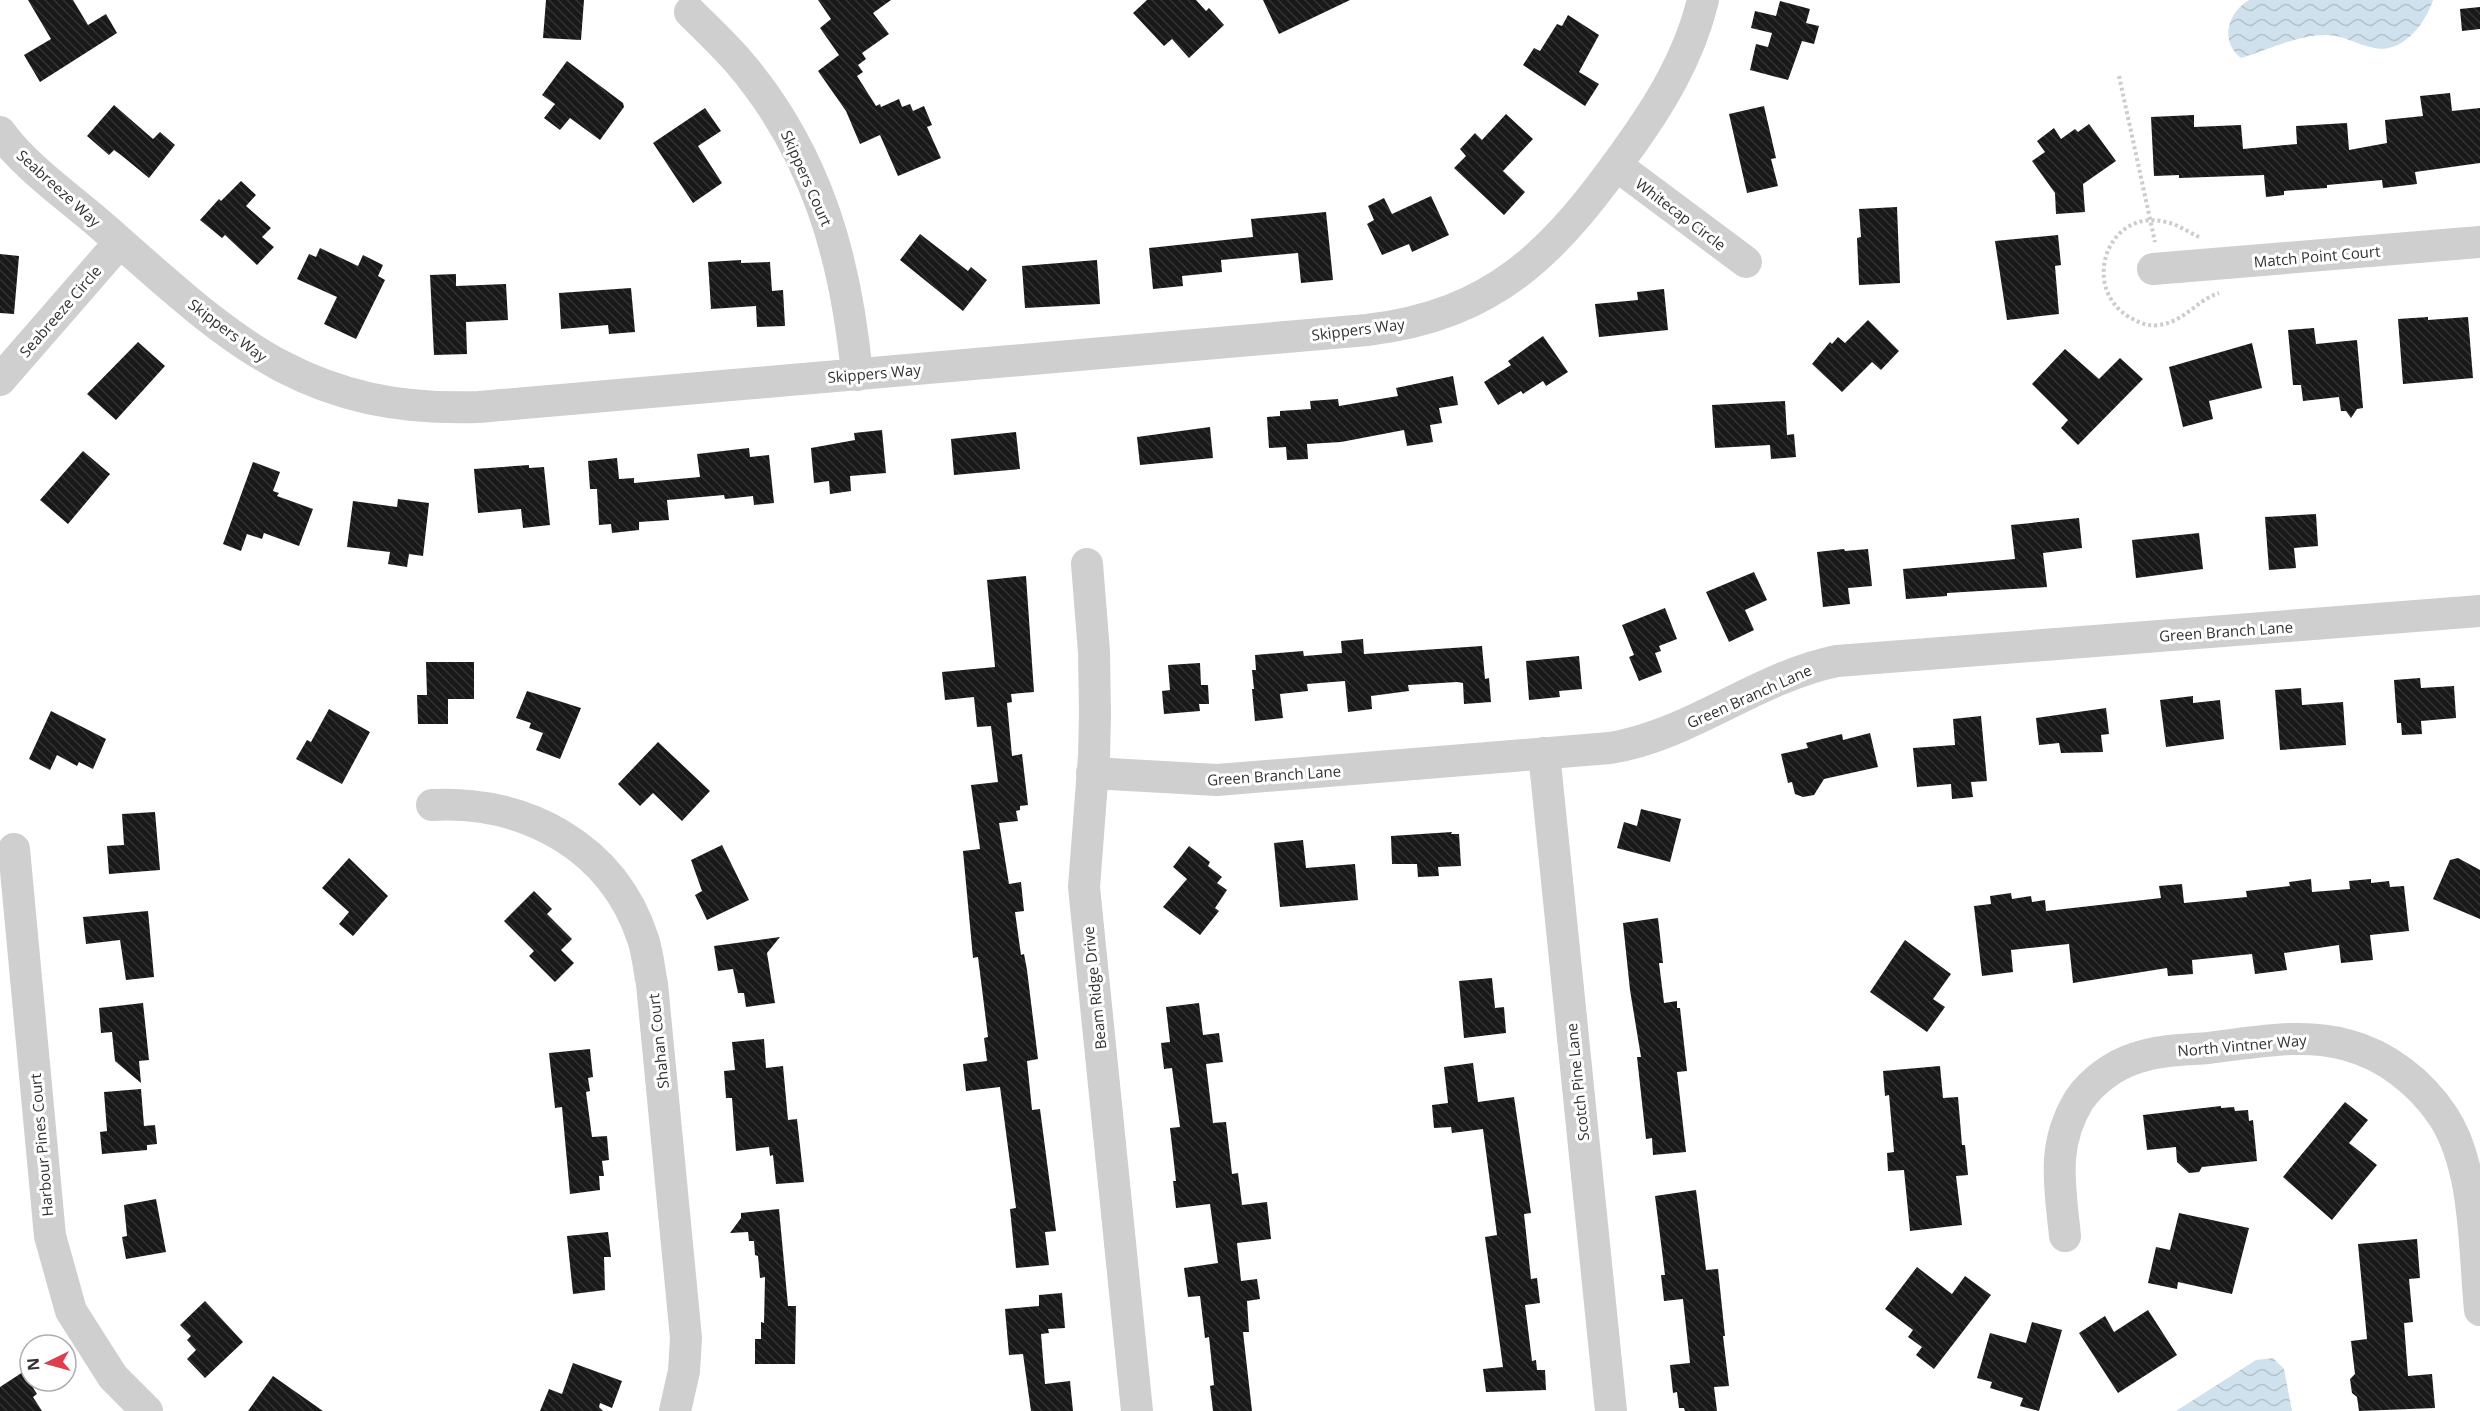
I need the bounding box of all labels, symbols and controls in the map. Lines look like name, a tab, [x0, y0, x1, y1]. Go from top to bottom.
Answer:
street label: Skippers Court	[777, 127, 837, 229]
street label: Seabreeze Way	[13, 145, 106, 231]
street label: Whitecap Circle	[1632, 174, 1730, 254]
street label: Match Point Court	[2253, 241, 2381, 271]
street label: Seabreeze Circle	[15, 261, 105, 361]
street label: Skippers Way	[185, 294, 272, 366]
street label: Skippers Way	[1310, 313, 1406, 345]
street label: Skippers Way	[827, 359, 922, 387]
street label: Green Branch Lane	[2158, 616, 2294, 646]
street label: Green Branch Lane	[1684, 660, 1814, 732]
street label: Green Branch Lane	[1206, 760, 1342, 790]
street label: Beam Ridge Drive	[1078, 925, 1110, 1051]
street label: Shahan Court	[643, 992, 673, 1090]
street label: Scotch Pine Lane	[1561, 1022, 1593, 1142]
street label: North Vintner Way	[2177, 1029, 2308, 1061]
street label: Harbour Pines Court	[25, 1073, 57, 1217]
north arrow	[18, 1333, 78, 1393]
text: N	[22, 1357, 45, 1372]

